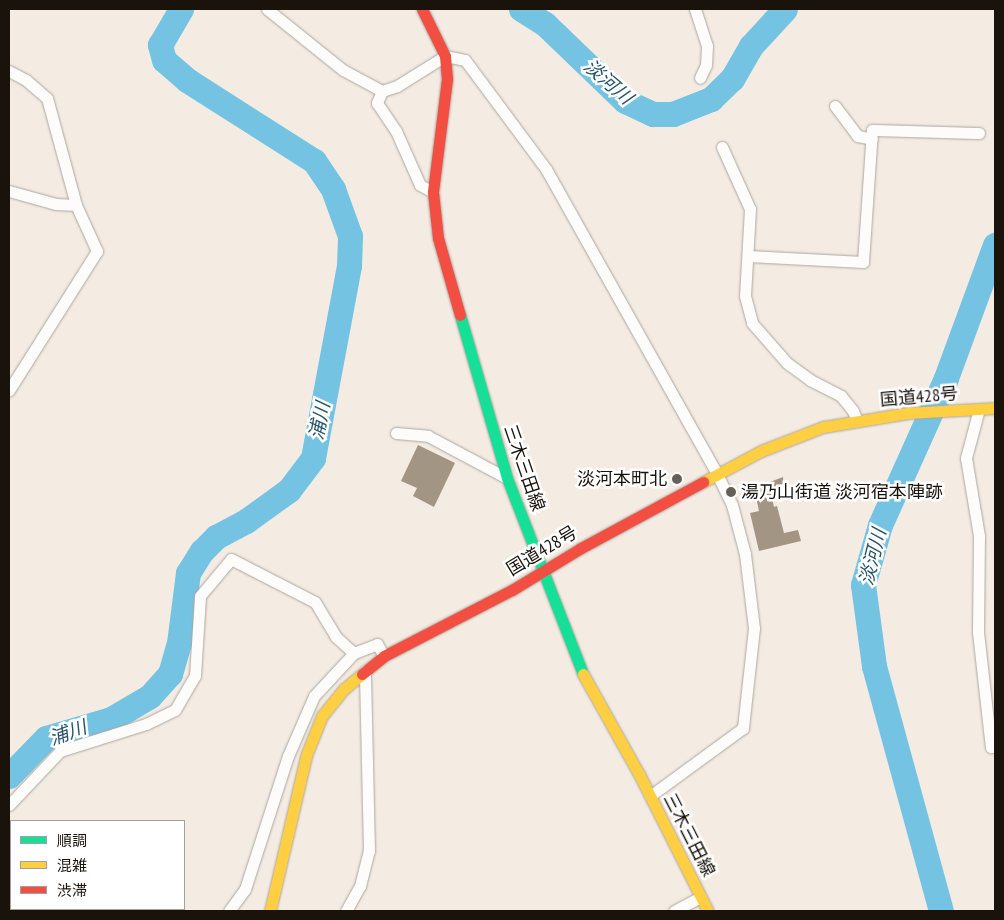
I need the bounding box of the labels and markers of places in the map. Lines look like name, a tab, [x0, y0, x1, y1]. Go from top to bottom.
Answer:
place label: 淡河本町北	[577, 468, 667, 490]
marker: 淡河本町北	[671, 473, 683, 485]
place label: 湯乃山街道 淡河宿本陣跡	[741, 481, 943, 503]
marker: 湯乃山街道 淡河宿本陣跡	[725, 486, 737, 498]

